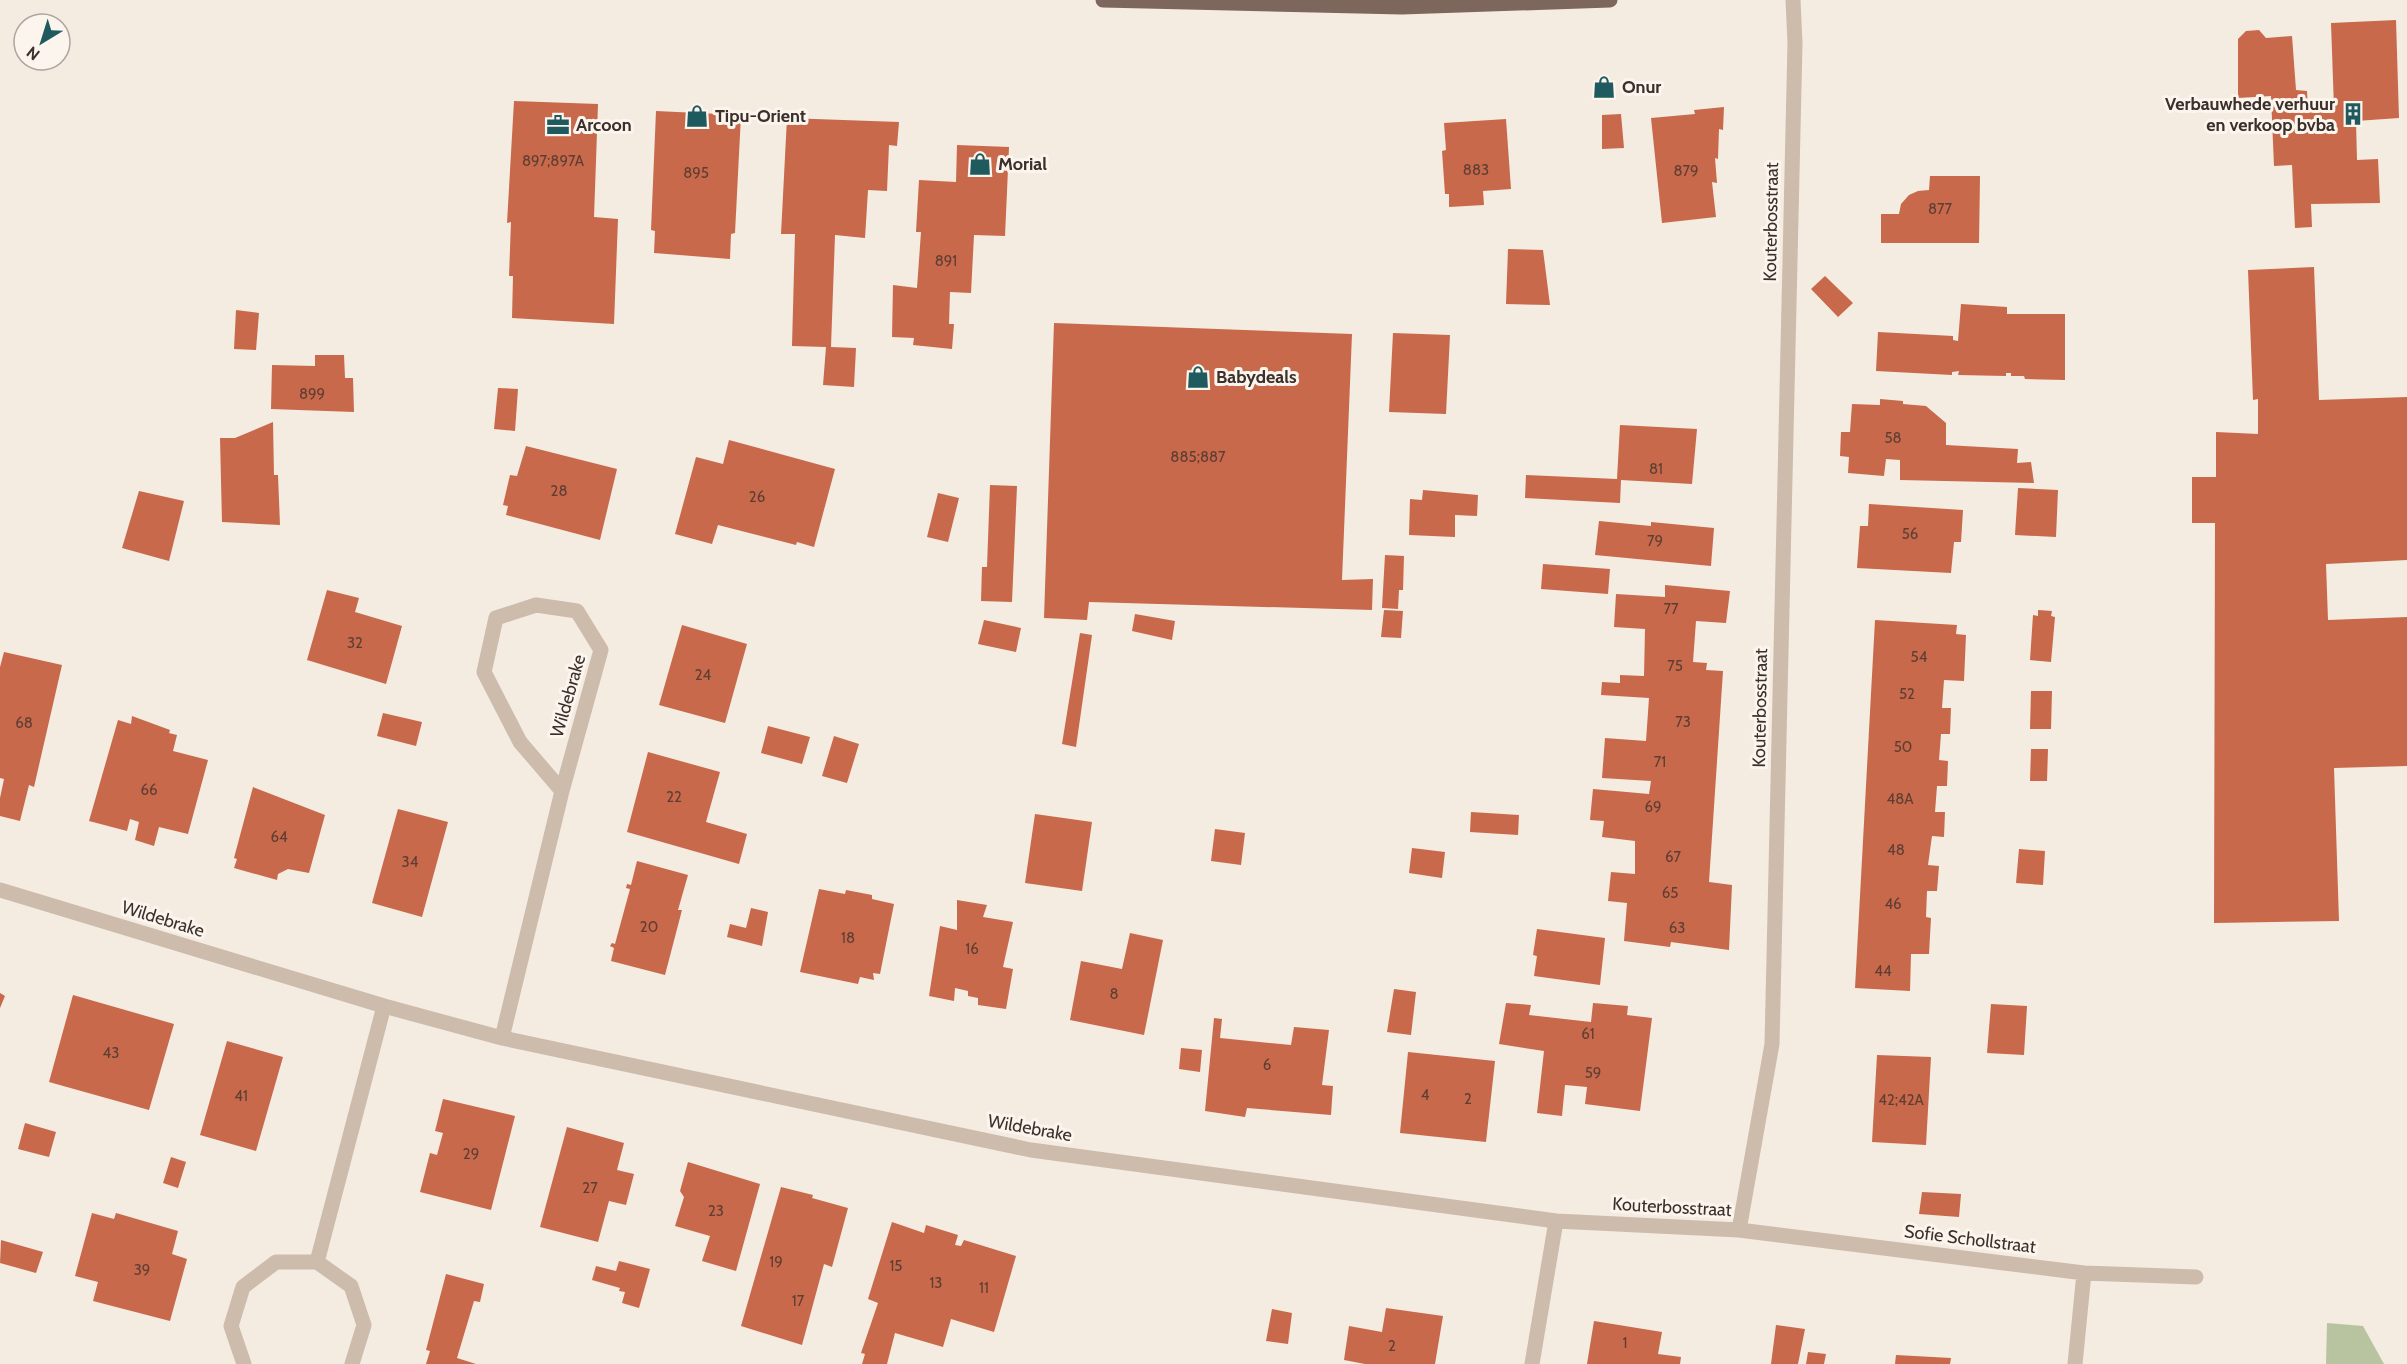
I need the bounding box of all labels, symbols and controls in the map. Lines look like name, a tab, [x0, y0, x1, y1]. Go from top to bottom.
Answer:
north arrow	[12, 12, 72, 72]
text: N	[23, 42, 43, 64]
shop icon: Onur	[1591, 74, 1617, 100]
place label: Onur	[1622, 76, 1661, 98]
place label: Verbauwhede verhuur en verkoop bvba	[2165, 93, 2335, 136]
building icon: Verbauwhede verhuur en verkoop bvba	[2340, 101, 2366, 127]
shop icon: Tipu-Orient	[684, 103, 710, 129]
place label: Tipu-Orient	[715, 105, 806, 127]
office icon: Arcoon	[545, 112, 571, 138]
place label: Arcoon	[576, 114, 632, 136]
shop icon: Morial	[967, 151, 993, 177]
house number: 897;897A	[522, 152, 585, 170]
place label: Morial	[998, 153, 1047, 175]
house number: 883	[1463, 161, 1489, 179]
house number: 879	[1673, 162, 1699, 180]
street label: Kouterbosstraat	[1759, 162, 1783, 282]
house number: 895	[683, 164, 709, 182]
house number: 877	[1928, 200, 1953, 218]
house number: 891	[935, 252, 957, 270]
shop icon: Babydeals	[1185, 364, 1211, 390]
place label: Babydeals	[1216, 366, 1297, 388]
house number: 899	[299, 385, 325, 403]
house number: 58	[1884, 429, 1902, 447]
house number: 885;887	[1170, 448, 1226, 466]
house number: 81	[1649, 460, 1663, 478]
house number: 28	[551, 482, 567, 500]
house number: 26	[749, 488, 765, 506]
house number: 56	[1902, 525, 1918, 543]
house number: 79	[1647, 532, 1663, 550]
house number: 77	[1663, 600, 1679, 618]
house number: 32	[347, 634, 363, 652]
street label: Kouterbosstraat	[1748, 648, 1772, 768]
house number: 54	[1911, 648, 1928, 666]
street label: Wildebrake	[546, 652, 590, 740]
house number: 75	[1667, 657, 1683, 675]
house number: 24	[695, 666, 712, 684]
house number: 52	[1899, 685, 1915, 703]
house number: 73	[1675, 713, 1691, 731]
house number: 68	[15, 714, 33, 732]
house number: 50	[1894, 738, 1912, 756]
house number: 71	[1654, 753, 1666, 771]
house number: 66	[140, 781, 158, 799]
house number: 22	[666, 788, 682, 806]
house number: 48A	[1887, 790, 1914, 808]
house number: 69	[1644, 798, 1662, 816]
house number: 64	[270, 828, 288, 846]
house number: 48	[1887, 841, 1905, 859]
house number: 67	[1665, 848, 1681, 866]
house number: 34	[402, 853, 419, 871]
house number: 65	[1662, 884, 1678, 902]
house number: 46	[1884, 895, 1902, 913]
street label: Wildebrake	[119, 896, 207, 942]
house number: 20	[640, 918, 658, 936]
house number: 63	[1669, 919, 1685, 937]
house number: 18	[841, 929, 855, 947]
house number: 16	[965, 940, 979, 958]
house number: 44	[1874, 962, 1892, 980]
house number: 8	[1109, 985, 1119, 1003]
house number: 61	[1581, 1025, 1595, 1043]
house number: 43	[103, 1044, 119, 1062]
house number: 6	[1263, 1056, 1271, 1074]
house number: 59	[1585, 1064, 1601, 1082]
house number: 4	[1421, 1086, 1430, 1104]
house number: 41	[234, 1087, 248, 1105]
house number: 2	[1464, 1090, 1472, 1108]
house number: 42;42A	[1878, 1091, 1925, 1109]
street label: Wildebrake	[986, 1110, 1074, 1146]
house number: 29	[463, 1145, 479, 1163]
house number: 27	[582, 1179, 598, 1197]
street label: Kouterbosstraat	[1612, 1193, 1732, 1221]
house number: 23	[708, 1202, 724, 1220]
street label: Sofie Schollstraat	[1903, 1220, 2037, 1258]
house number: 19	[769, 1253, 783, 1271]
house number: 15	[889, 1257, 903, 1275]
house number: 39	[134, 1261, 150, 1279]
house number: 13	[929, 1274, 943, 1292]
house number: 11	[979, 1279, 989, 1297]
house number: 17	[792, 1292, 805, 1310]
house number: 1	[1623, 1334, 1627, 1352]
house number: 2	[1388, 1337, 1396, 1355]

